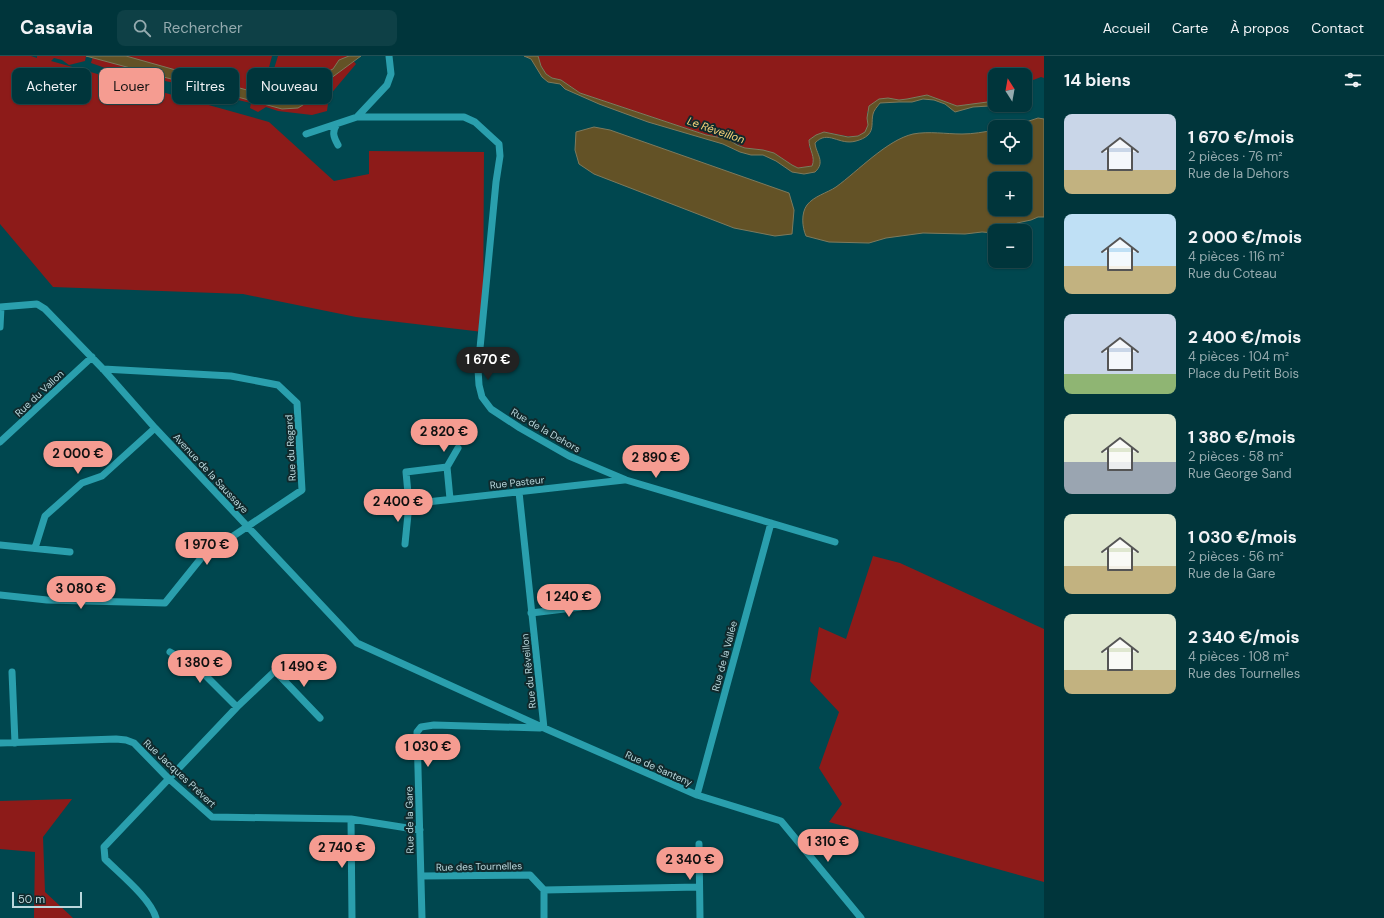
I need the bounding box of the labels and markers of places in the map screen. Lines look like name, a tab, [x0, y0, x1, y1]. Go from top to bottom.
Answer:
pin: 1 670 €	[451, 347, 525, 381]
pin: 2 820 €	[407, 419, 481, 453]
pin: 2 000 €	[41, 441, 115, 475]
pin: 2 890 €	[619, 445, 693, 479]
pin: 2 400 €	[361, 489, 435, 523]
pin: 1 970 €	[170, 532, 244, 566]
pin: 3 080 €	[44, 576, 118, 610]
pin: 1 240 €	[532, 584, 606, 618]
pin: 1 380 €	[163, 650, 237, 684]
pin: 1 490 €	[267, 654, 341, 688]
pin: 1 030 €	[391, 734, 465, 768]
pin: 1 310 €	[791, 829, 865, 863]
pin: 2 740 €	[305, 835, 379, 869]
pin: 2 340 €	[653, 847, 727, 881]

